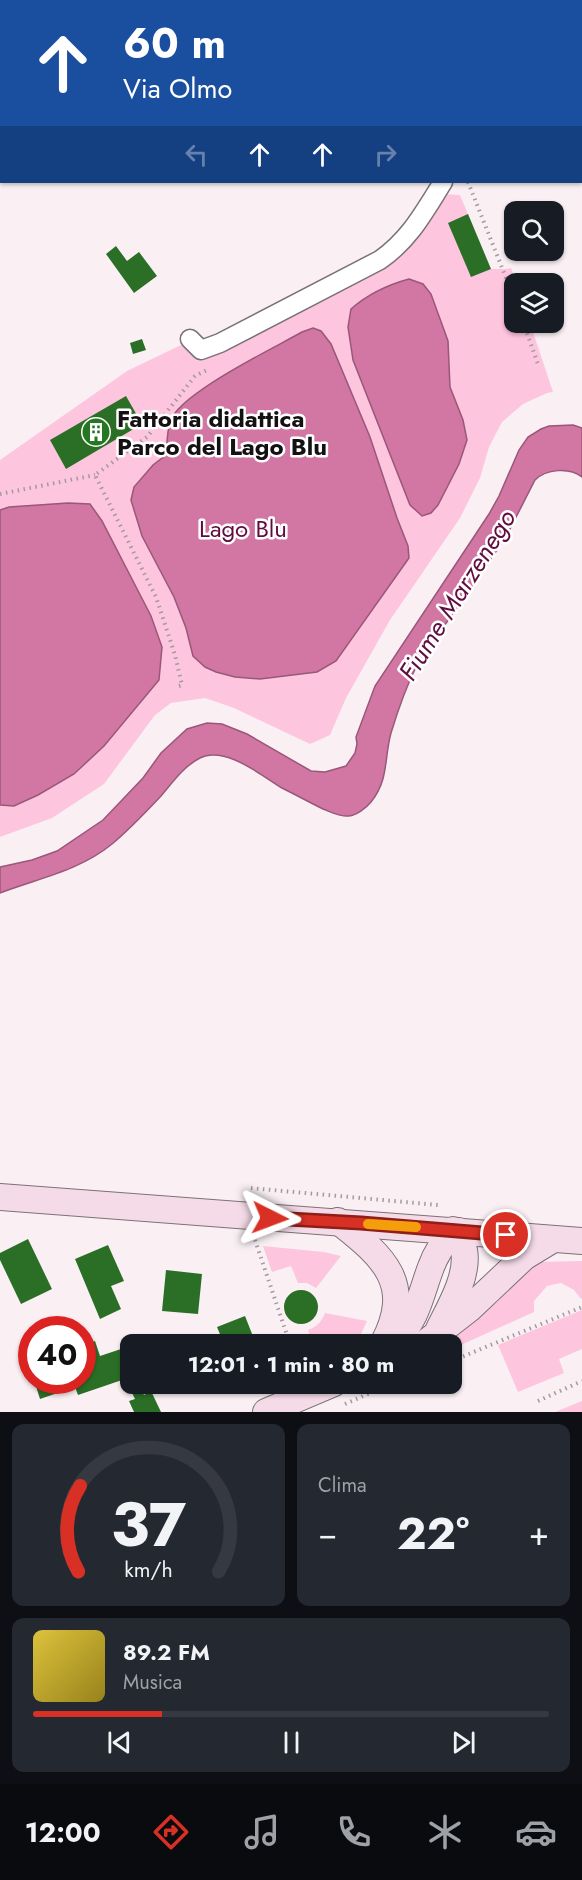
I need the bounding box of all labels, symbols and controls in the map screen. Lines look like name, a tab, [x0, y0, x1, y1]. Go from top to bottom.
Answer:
text: 60 m	[123, 13, 226, 74]
icon: ahead	[24, 24, 102, 102]
text: Via Olmo	[123, 69, 232, 108]
icon: left	[180, 138, 213, 171]
icon: ahead	[243, 138, 276, 171]
icon: ahead	[306, 138, 339, 171]
icon: right	[369, 138, 402, 171]
map controls	[504, 201, 564, 333]
button: search	[504, 201, 564, 261]
button: layers	[504, 273, 564, 333]
place label: Fattoria didattica Parco del Lago Blu	[117, 401, 327, 464]
building icon: Fattoria didattica Parco del Lago Blu	[80, 416, 112, 448]
water label: Fiume Marzenego	[389, 502, 525, 688]
park label: Lago Blu	[199, 511, 287, 546]
position arrow	[238, 1186, 302, 1250]
pin	[480, 1209, 531, 1260]
icon: arrive	[489, 1218, 522, 1251]
speed limit sign: 40	[18, 1316, 96, 1394]
text: 12:01 · 1 min · 80 m	[188, 1348, 394, 1380]
text: Clima	[318, 1471, 367, 1500]
text: 37	[111, 1479, 187, 1569]
text: 22°	[397, 1501, 469, 1566]
text: −	[318, 1510, 337, 1557]
text: +	[529, 1510, 549, 1557]
text: km/h	[124, 1554, 173, 1585]
text: 89.2 FM	[123, 1636, 210, 1668]
text: Musica	[123, 1668, 182, 1697]
icon: previous	[103, 1726, 136, 1759]
icon: pause	[275, 1726, 308, 1759]
icon: next	[447, 1726, 480, 1759]
icon: directions	[150, 1811, 192, 1853]
icon: music	[241, 1811, 283, 1853]
icon: phone	[333, 1811, 375, 1853]
icon: climate	[424, 1811, 466, 1853]
icon: car	[515, 1811, 557, 1853]
text: 12:00	[25, 1813, 101, 1852]

